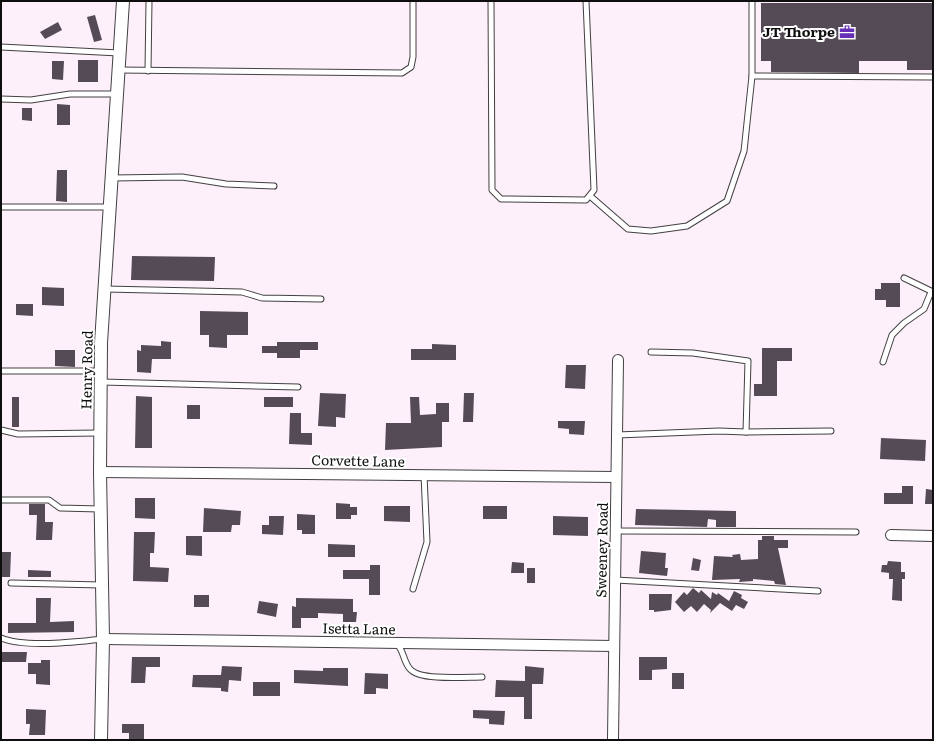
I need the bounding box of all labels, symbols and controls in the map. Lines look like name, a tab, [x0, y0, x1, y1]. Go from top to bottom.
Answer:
place label: JT Thorpe	[763, 21, 835, 41]
office icon: JT Thorpe	[838, 23, 856, 41]
street label: Henry Road	[75, 330, 97, 410]
street label: Corvette Lane	[311, 449, 405, 471]
street label: Sweeney Road	[590, 502, 612, 598]
street label: Isetta Lane	[322, 617, 396, 639]

